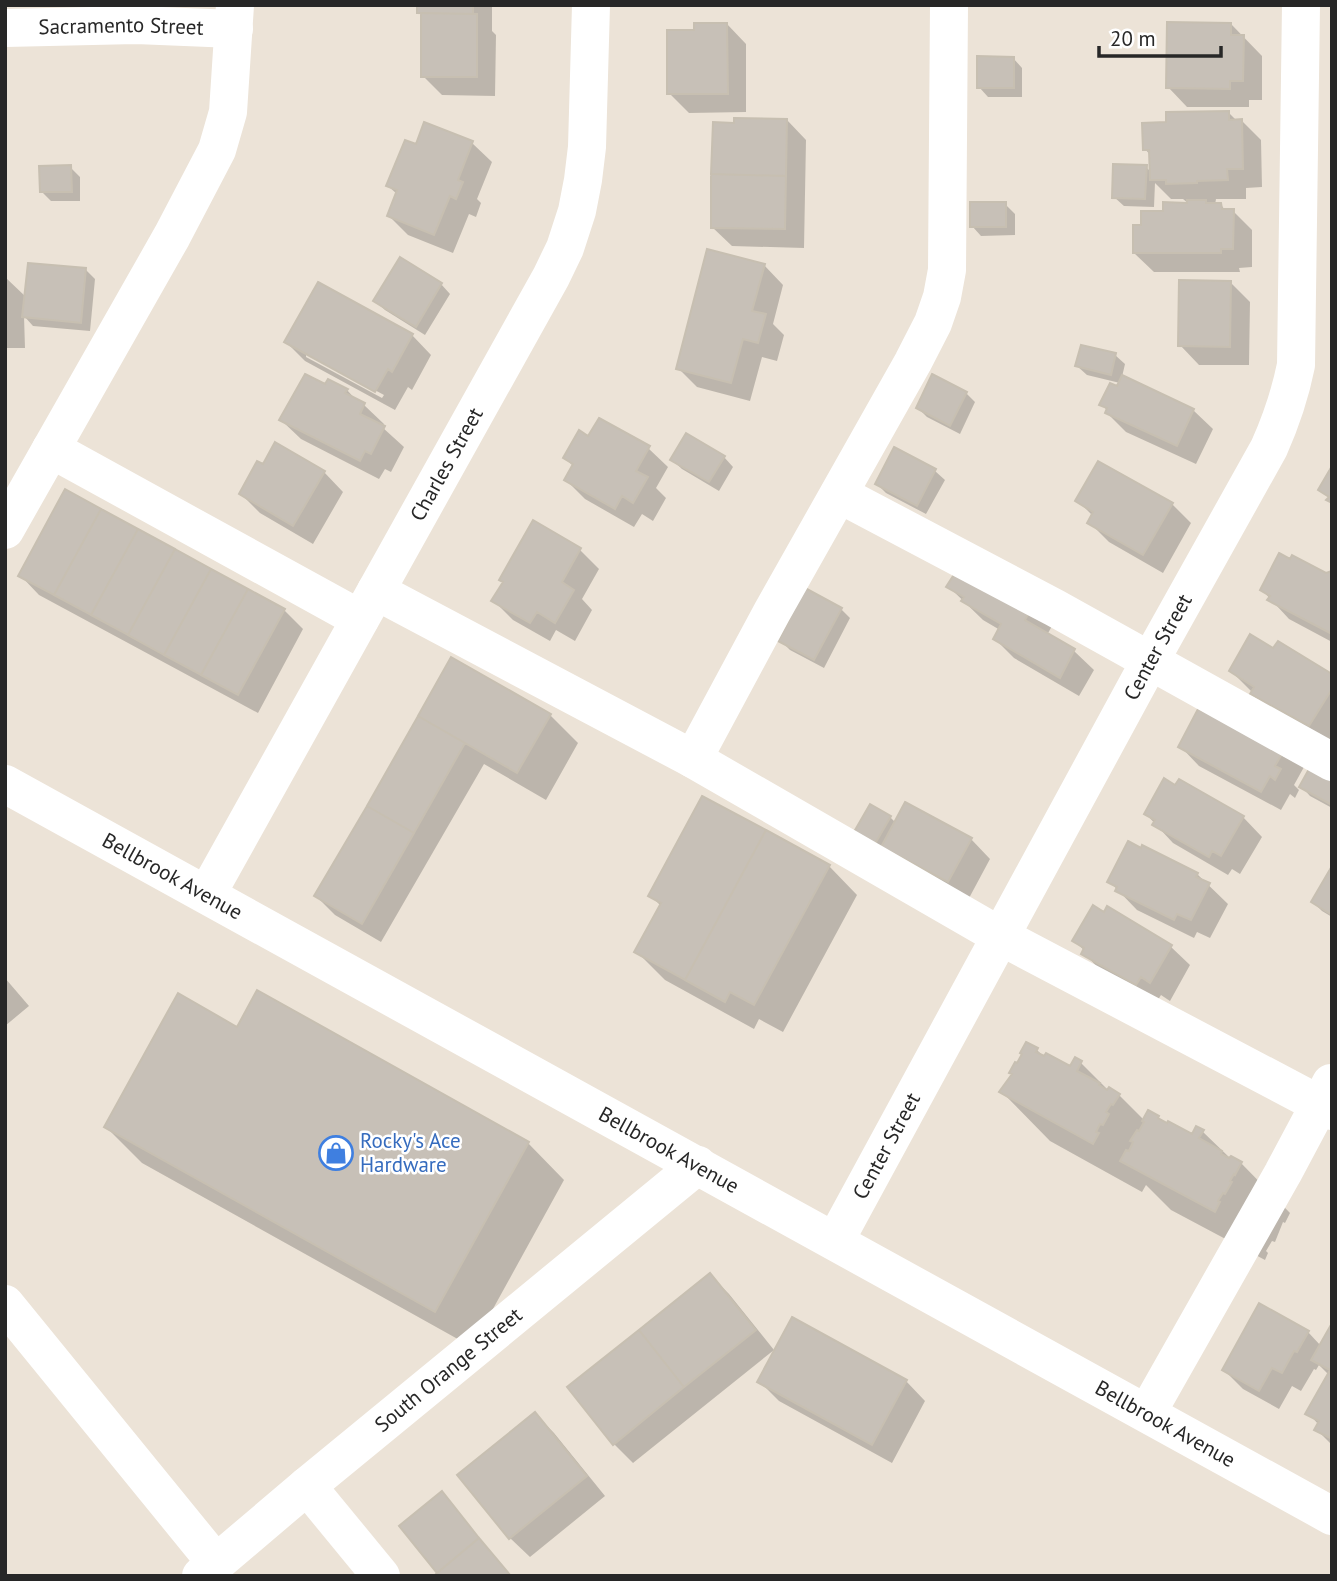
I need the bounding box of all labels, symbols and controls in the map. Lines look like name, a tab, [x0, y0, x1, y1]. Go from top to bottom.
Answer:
street label: Sacramento Street	[38, 11, 204, 41]
scale bar	[1099, 14, 1222, 58]
text: 20 m	[1110, 25, 1156, 52]
street label: Charles Street	[404, 402, 489, 526]
street label: Center Street	[1117, 589, 1198, 705]
street label: Bellbrook Avenue	[98, 826, 247, 925]
street label: Center Street	[846, 1088, 926, 1204]
street label: Bellbrook Avenue	[594, 1100, 744, 1199]
place label: Rocky's Ace Hardware	[360, 1127, 461, 1178]
shop icon: Rocky's Ace Hardware	[317, 1134, 355, 1172]
street label: South Orange Street	[369, 1301, 527, 1438]
street label: Bellbrook Avenue	[1091, 1374, 1240, 1473]

